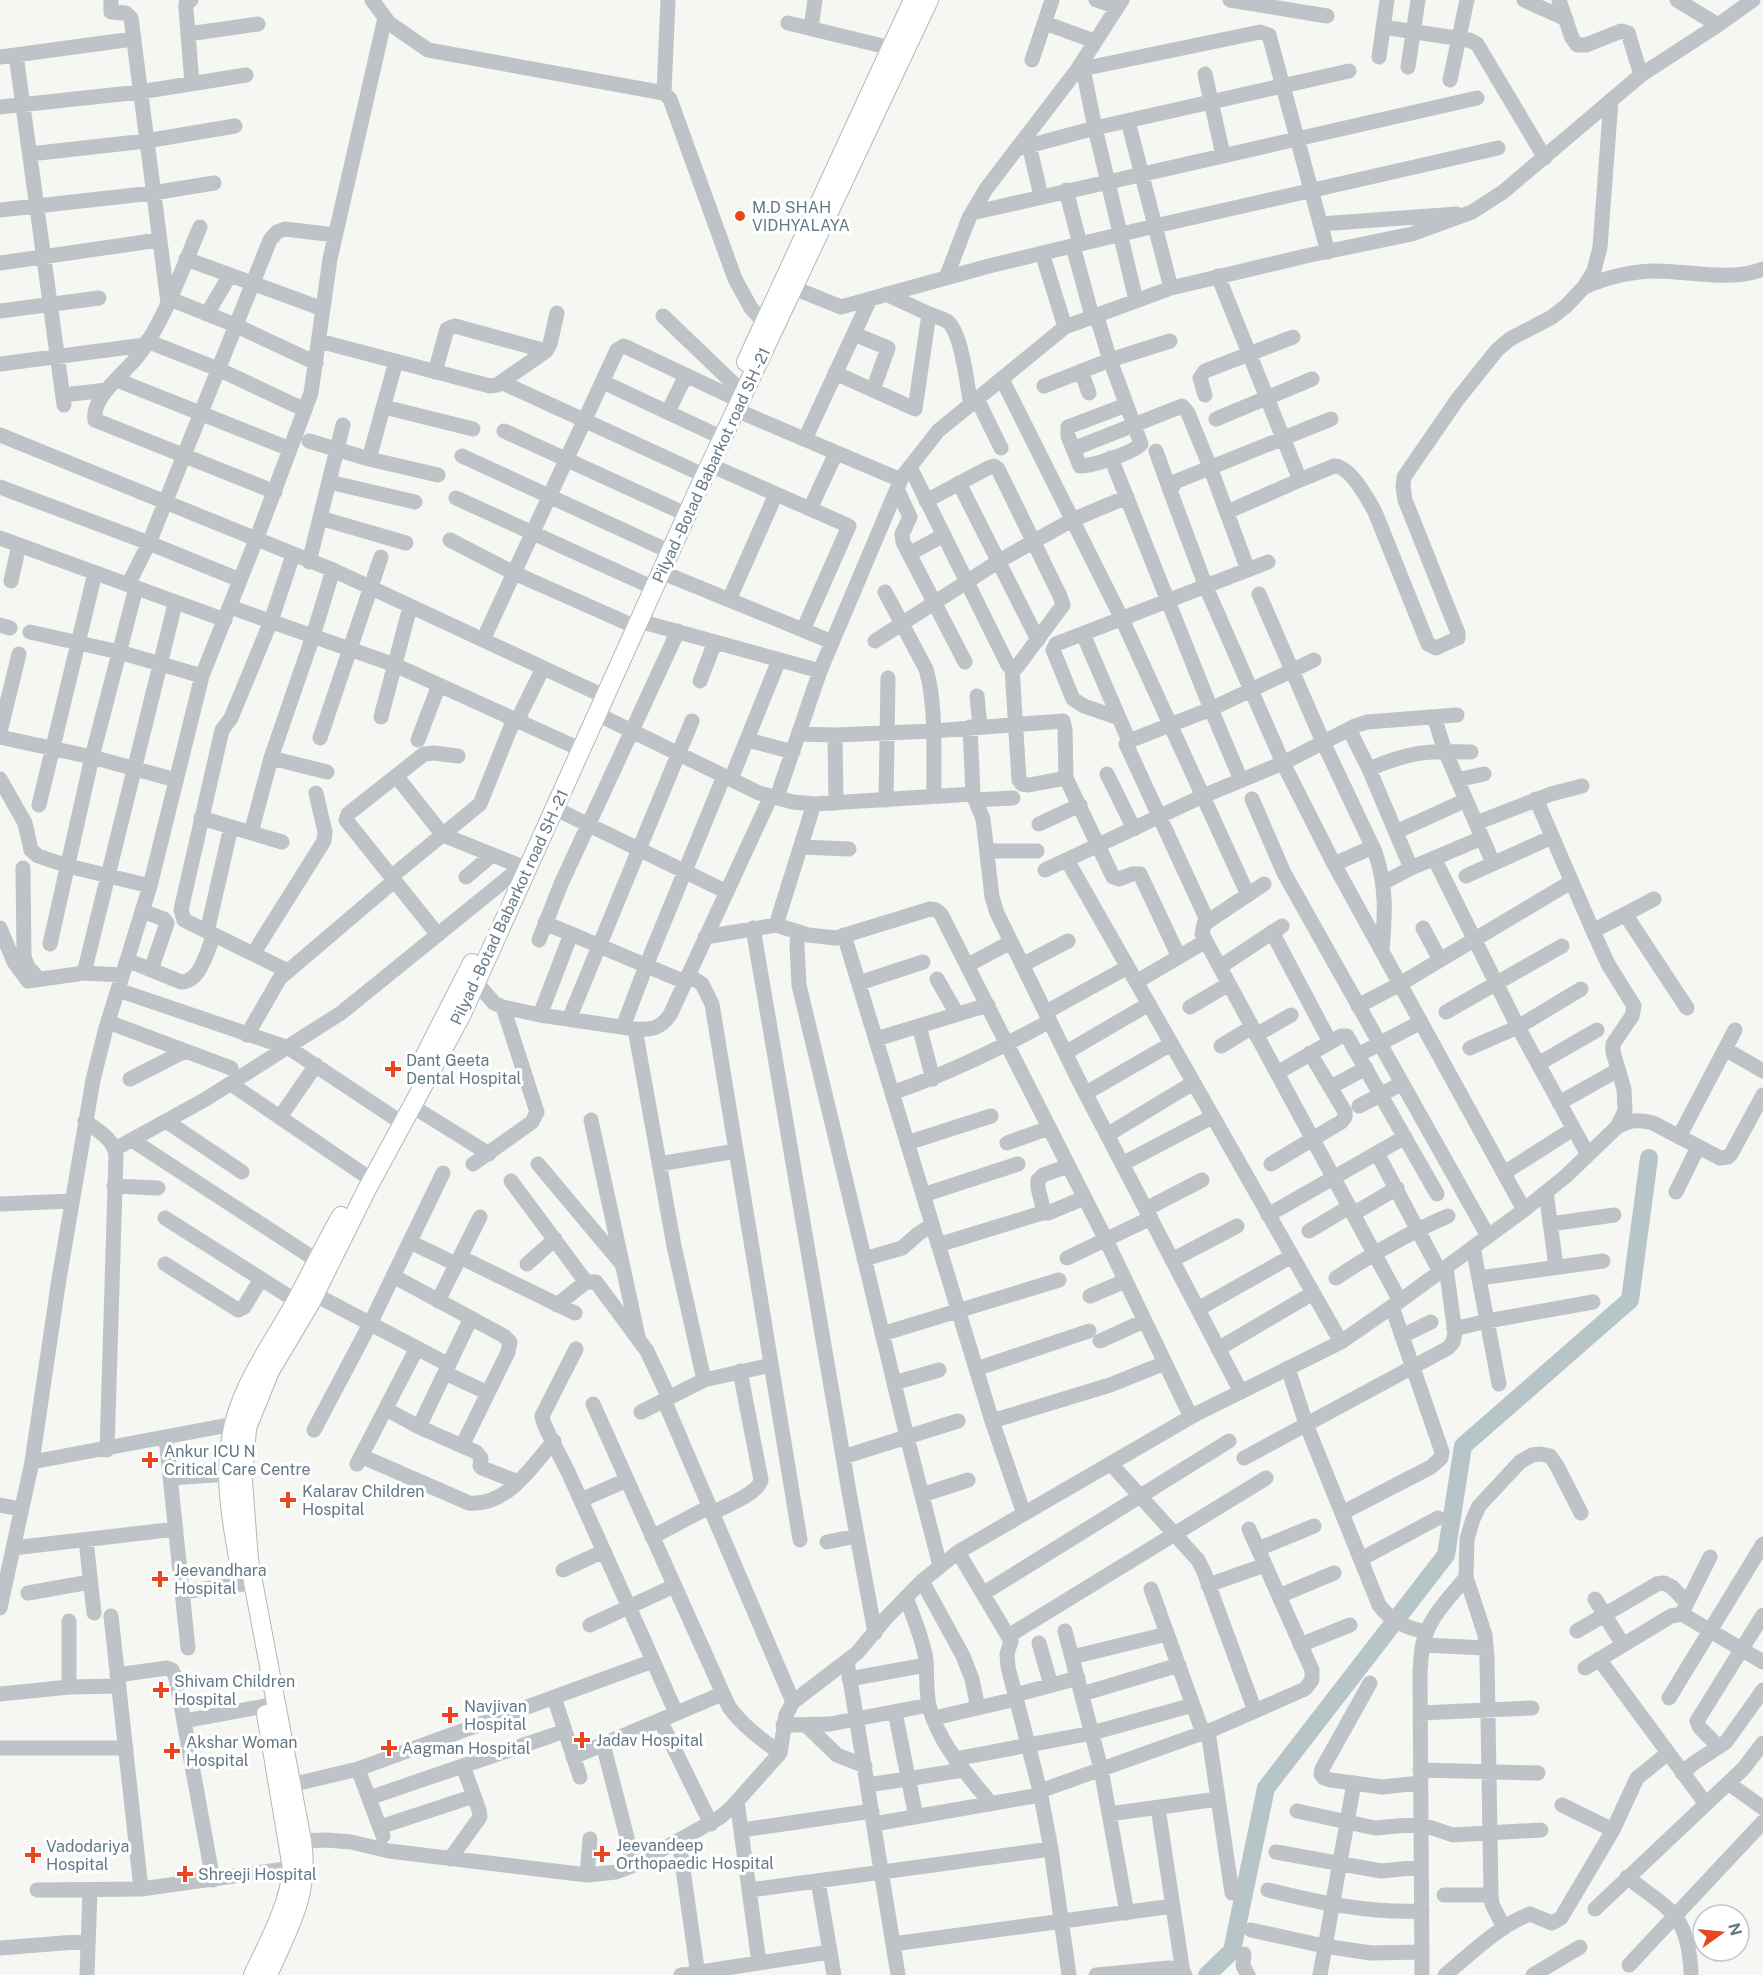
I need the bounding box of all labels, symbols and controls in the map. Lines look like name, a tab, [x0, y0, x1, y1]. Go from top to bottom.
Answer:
place label: M.D SHAH VIDHYALAYA	[752, 198, 850, 235]
marker: M.D SHAH VIDHYALAYA	[733, 209, 747, 223]
street label: Pilyad -Botad Babarkot road SH -21	[648, 344, 774, 586]
street label: Pilyad -Botad Babarkot road SH -21	[446, 786, 572, 1028]
place label: Dant Geeta Dental Hospital	[406, 1051, 522, 1088]
marker: Dant Geeta Dental Hospital	[384, 1060, 402, 1078]
place label: Ankur ICU N Critical Care Centre	[164, 1442, 311, 1479]
marker: Ankur ICU N Critical Care Centre	[141, 1451, 159, 1469]
place label: Kalarav Children Hospital	[302, 1482, 425, 1519]
marker: Kalarav Children Hospital	[279, 1491, 297, 1509]
place label: Jeevandhara Hospital	[174, 1561, 267, 1598]
marker: Jeevandhara Hospital	[151, 1570, 169, 1588]
place label: Shivam Children Hospital	[174, 1672, 295, 1709]
marker: Shivam Children Hospital	[152, 1681, 170, 1699]
place label: Navjivan Hospital	[464, 1697, 527, 1734]
marker: Navjivan Hospital	[441, 1706, 459, 1724]
marker: Jadav Hospital	[573, 1731, 591, 1749]
place label: Jadav Hospital	[596, 1731, 704, 1750]
place label: Akshar Woman Hospital	[186, 1733, 298, 1770]
marker: Aagman Hospital	[380, 1739, 398, 1757]
place label: Aagman Hospital	[402, 1739, 531, 1758]
marker: Akshar Woman Hospital	[163, 1742, 181, 1760]
place label: Jeevandeep Orthopaedic Hospital	[616, 1836, 774, 1873]
place label: Vadodariya Hospital	[46, 1837, 129, 1874]
marker: Jeevandeep Orthopaedic Hospital	[593, 1845, 611, 1863]
marker: Vadodariya Hospital	[24, 1846, 42, 1864]
marker: Shreeji Hospital	[176, 1865, 194, 1883]
place label: Shreeji Hospital	[198, 1865, 317, 1884]
north arrow	[1691, 1903, 1751, 1963]
text: N	[1724, 1921, 1746, 1938]

